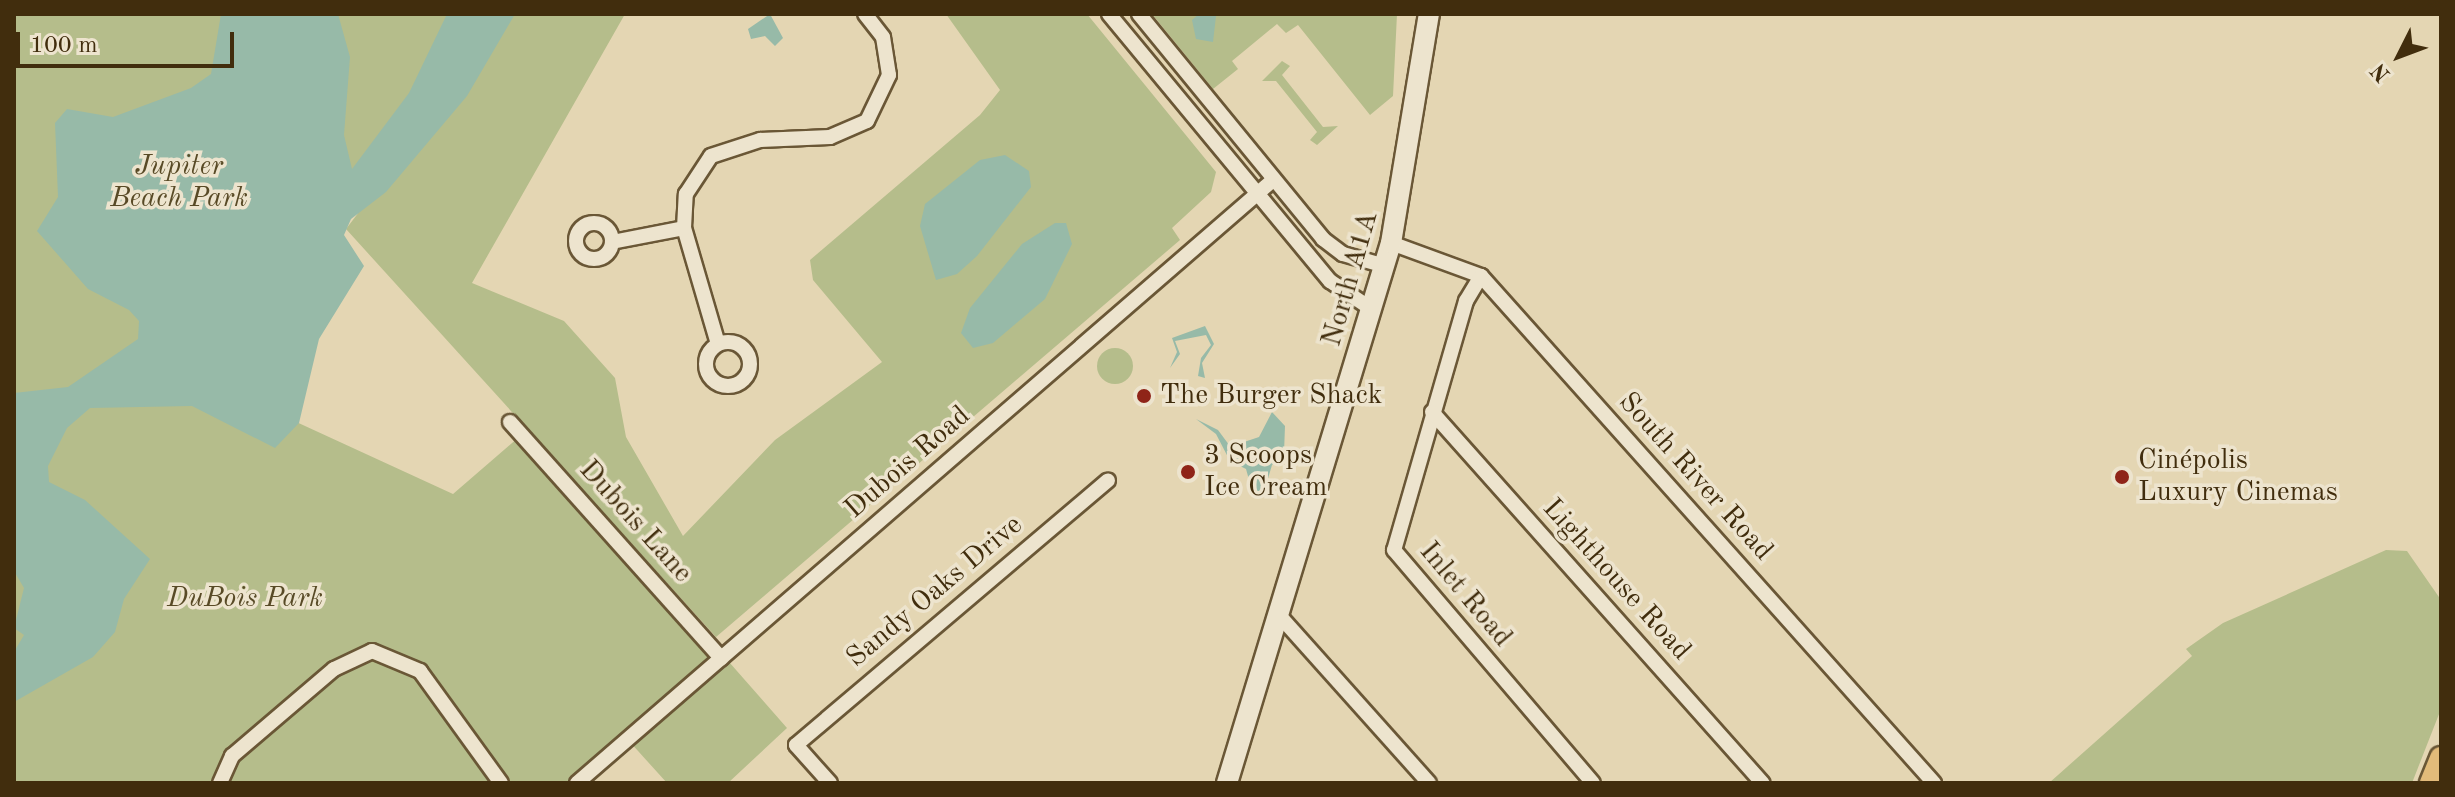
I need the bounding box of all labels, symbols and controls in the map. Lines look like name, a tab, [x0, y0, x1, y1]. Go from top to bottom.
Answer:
scale bar	[20, 16, 238, 66]
north arrow	[2359, 16, 2439, 96]
text: 100 m	[30, 34, 98, 58]
text: N	[2367, 58, 2395, 86]
park label: Jupiter Beach Park	[110, 150, 248, 216]
street label: North A1A	[1316, 208, 1386, 350]
place label: The Burger Shack	[1160, 379, 1382, 413]
street label: South River Road	[1611, 386, 1779, 568]
marker: The Burger Shack	[1135, 387, 1153, 405]
street label: Dubois Road	[839, 399, 977, 527]
place label: 3 Scoops Ice Cream	[1204, 439, 1327, 505]
place label: Cinépolis Luxury Cinemas	[2138, 444, 2338, 510]
street label: Dubois Lane	[571, 454, 699, 590]
marker: 3 Scoops Ice Cream	[1179, 463, 1197, 481]
marker: Cinépolis Luxury Cinemas	[2113, 468, 2131, 486]
street label: Lighthouse Road	[1535, 492, 1697, 668]
street label: Sandy Oaks Drive	[840, 509, 1030, 675]
street label: Inlet Road	[1411, 536, 1519, 654]
park label: DuBois Park	[167, 582, 323, 616]

